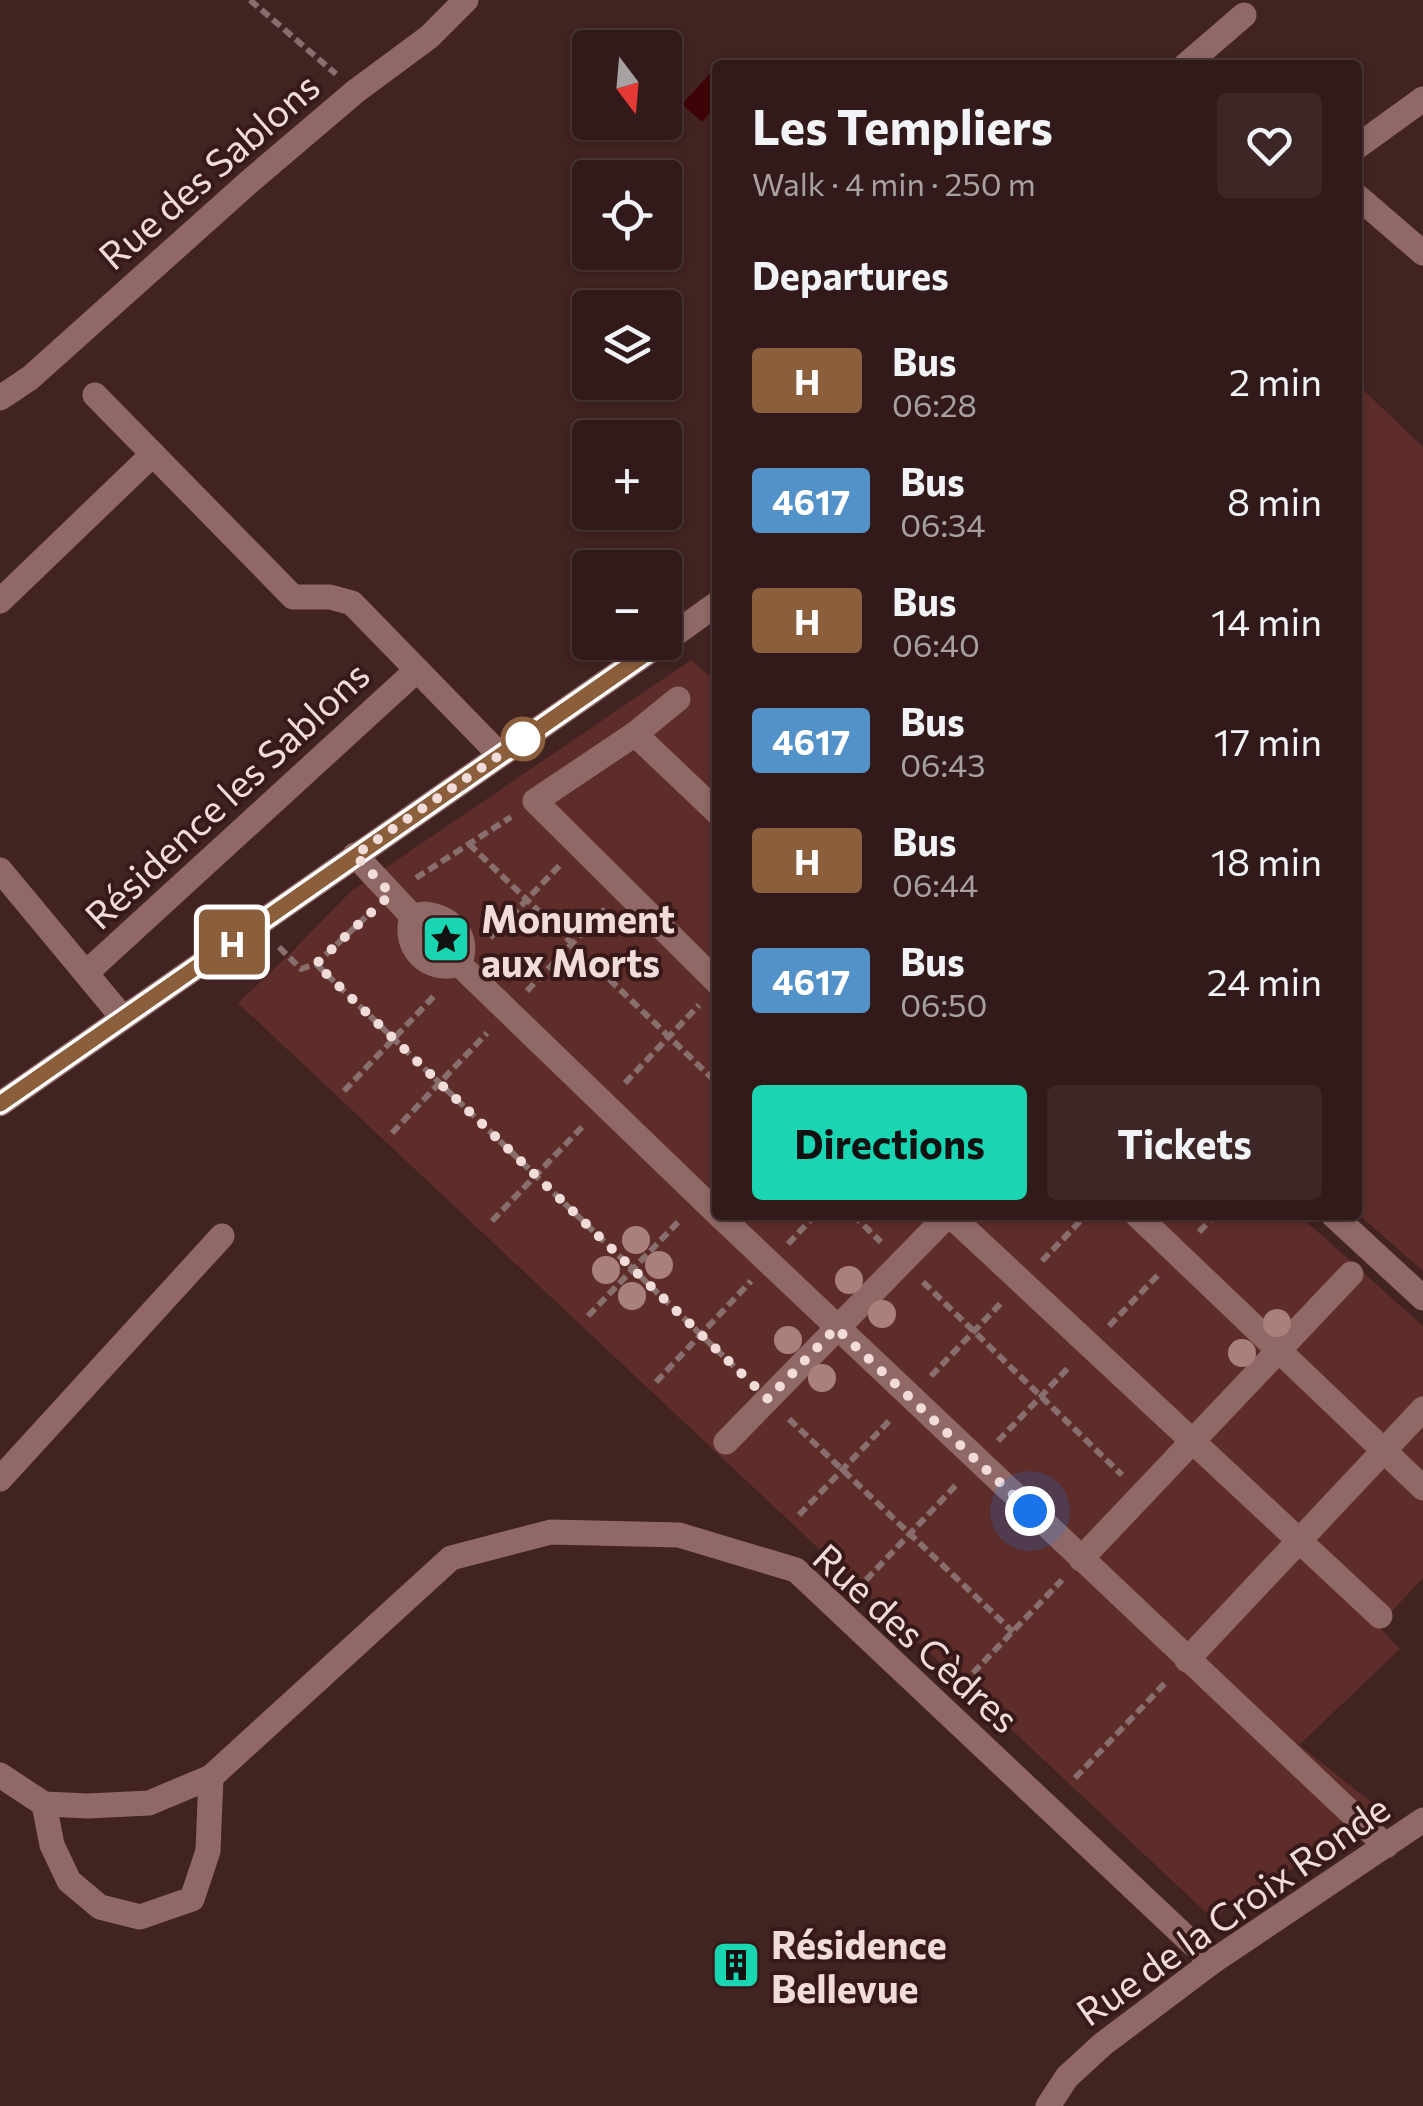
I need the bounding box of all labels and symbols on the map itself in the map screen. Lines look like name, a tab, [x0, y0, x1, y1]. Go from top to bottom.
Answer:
north arrow	[572, 30, 682, 140]
street label: Rue des Sablons	[88, 62, 328, 278]
street label: Résidence les Sablons	[74, 650, 378, 938]
unlabelled marker	[502, 718, 544, 760]
place label: Monument aux Morts	[481, 894, 675, 985]
line badge: H	[200, 910, 264, 974]
place icon: Monument aux Morts	[420, 913, 472, 965]
your location	[1005, 1486, 1055, 1536]
street label: Rue des Cèdres	[805, 1532, 1029, 1742]
street label: Rue de la Croix Ronde	[1067, 1783, 1397, 2035]
place label: Résidence Bellevue	[771, 1920, 947, 2011]
building icon: Résidence Bellevue	[710, 1939, 762, 1991]

